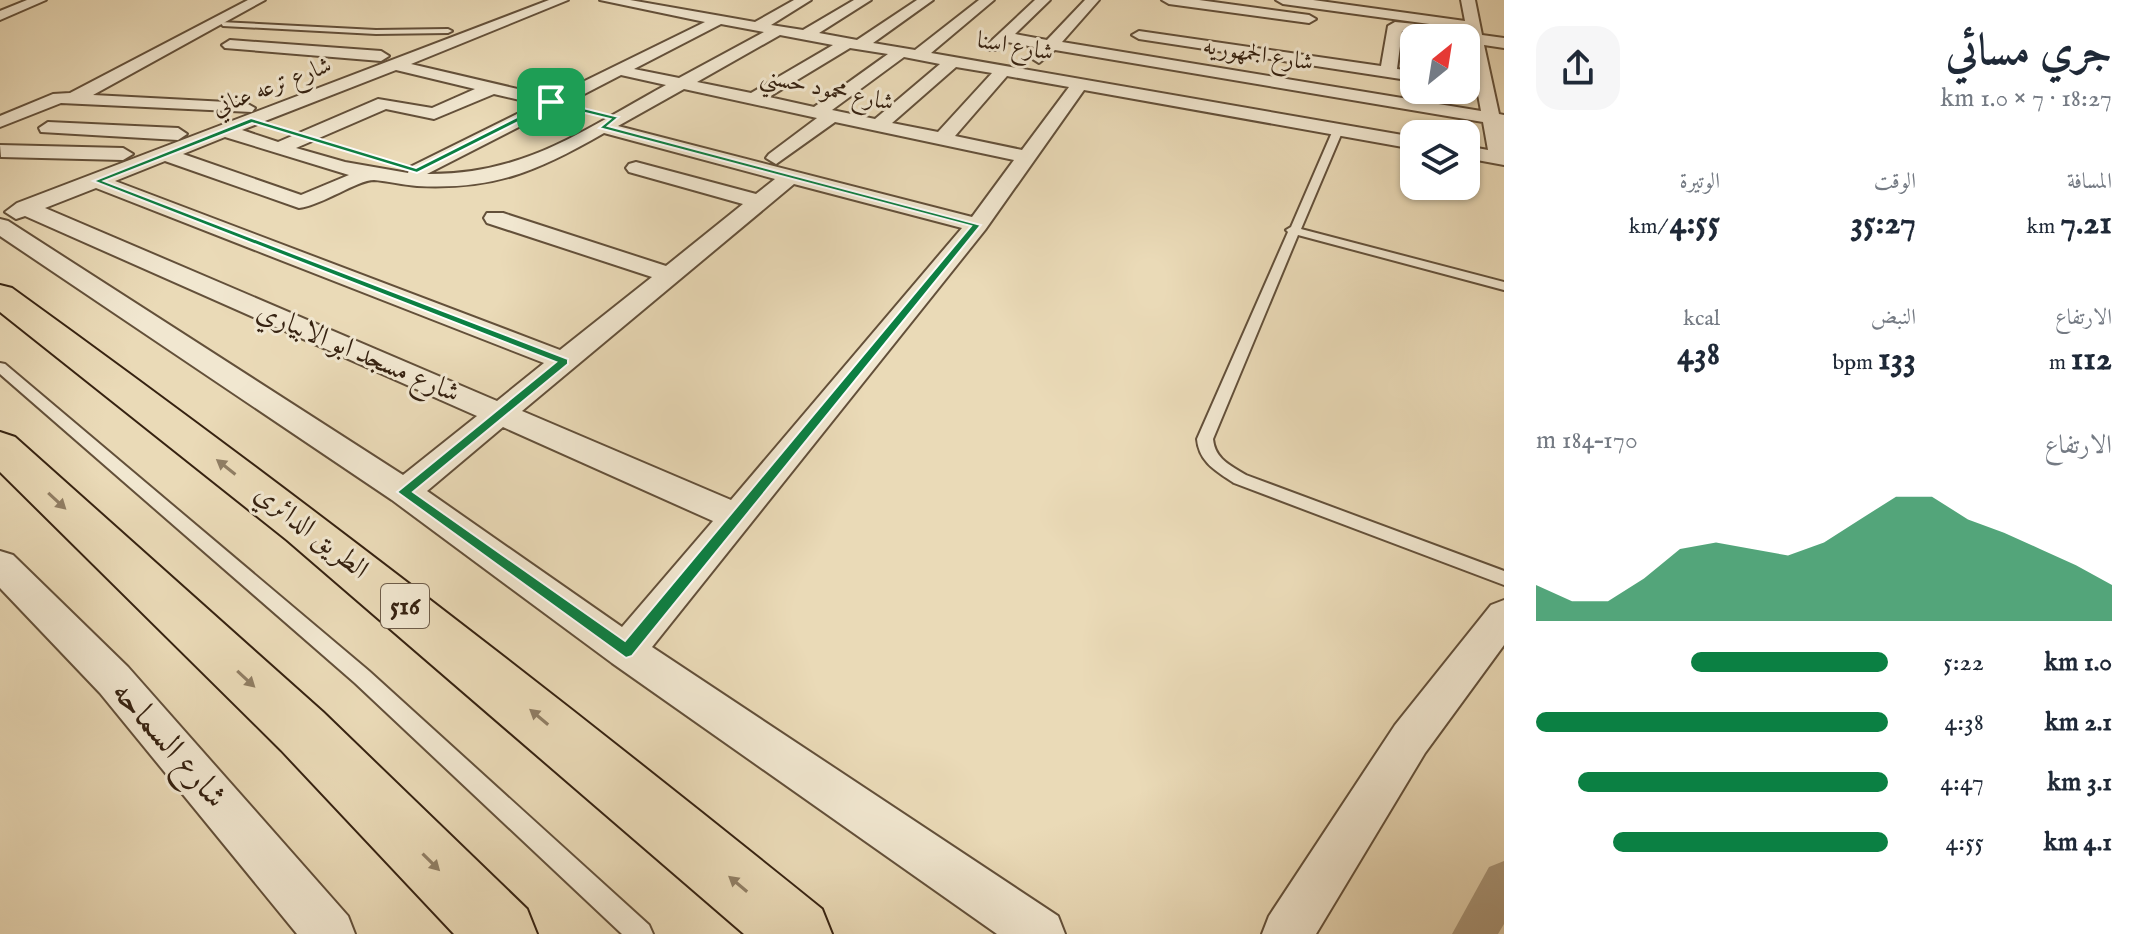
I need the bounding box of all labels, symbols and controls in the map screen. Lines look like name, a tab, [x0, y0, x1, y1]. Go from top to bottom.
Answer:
north arrow	[1400, 24, 1480, 104]
map controls	[1400, 24, 1480, 200]
text: جري مسائي	[1946, 24, 2112, 80]
street label: شارع اسنا	[974, 25, 1056, 72]
button: share	[1536, 26, 1620, 110]
street label: شارع الجمهوريه	[1200, 31, 1315, 82]
street label: شارع ترعه عناني	[208, 50, 337, 127]
street label: شارع محمود حسني	[756, 61, 897, 124]
pin	[517, 68, 585, 136]
icon: arrive	[529, 80, 573, 124]
text: 18:27 · 7 × 1.0 km	[1940, 82, 2112, 115]
button: layers	[1400, 120, 1480, 200]
text: الوتيرة	[1679, 168, 1720, 196]
text: الوقت	[1874, 168, 1916, 196]
text: المسافة	[2067, 168, 2112, 196]
text: 4:55	[1670, 202, 1720, 245]
text: 35:27	[1851, 202, 1916, 245]
text: 7.21	[2060, 202, 2112, 245]
text: /km	[1629, 213, 1670, 241]
text: km	[2027, 213, 2060, 241]
street label: شارع مسجد ابو الابياري	[249, 294, 465, 415]
text: النبض	[1871, 304, 1916, 332]
text: الارتفاع	[2055, 304, 2112, 332]
text: kcal	[1683, 305, 1720, 333]
text: 438	[1677, 333, 1720, 376]
text: 133	[1878, 338, 1916, 381]
text: 112	[2071, 338, 2112, 381]
text: bpm	[1832, 349, 1878, 377]
text: m	[2049, 349, 2071, 377]
text: 170–184 m	[1536, 424, 1638, 457]
text: الارتفاع	[2045, 429, 2112, 462]
one-way arrow	[216, 459, 236, 475]
street label: الطريق الدائري	[245, 476, 375, 590]
one-way arrow	[47, 491, 66, 509]
road number: 516	[381, 584, 429, 628]
text: 5:22	[1943, 646, 1984, 679]
text: 1.0 km	[2044, 646, 2112, 679]
one-way arrow	[236, 669, 255, 688]
street label: شارع السماحه	[98, 672, 236, 821]
text: 4:38	[1944, 706, 1984, 739]
text: 2.1 km	[2045, 706, 2112, 739]
one-way arrow	[529, 709, 549, 726]
text: 4:47	[1940, 766, 1984, 799]
text: 3.1 km	[2047, 766, 2112, 799]
text: 4:55	[1946, 826, 1984, 859]
text: 4.1 km	[2044, 826, 2112, 859]
one-way arrow	[421, 852, 440, 871]
one-way arrow	[728, 876, 748, 893]

